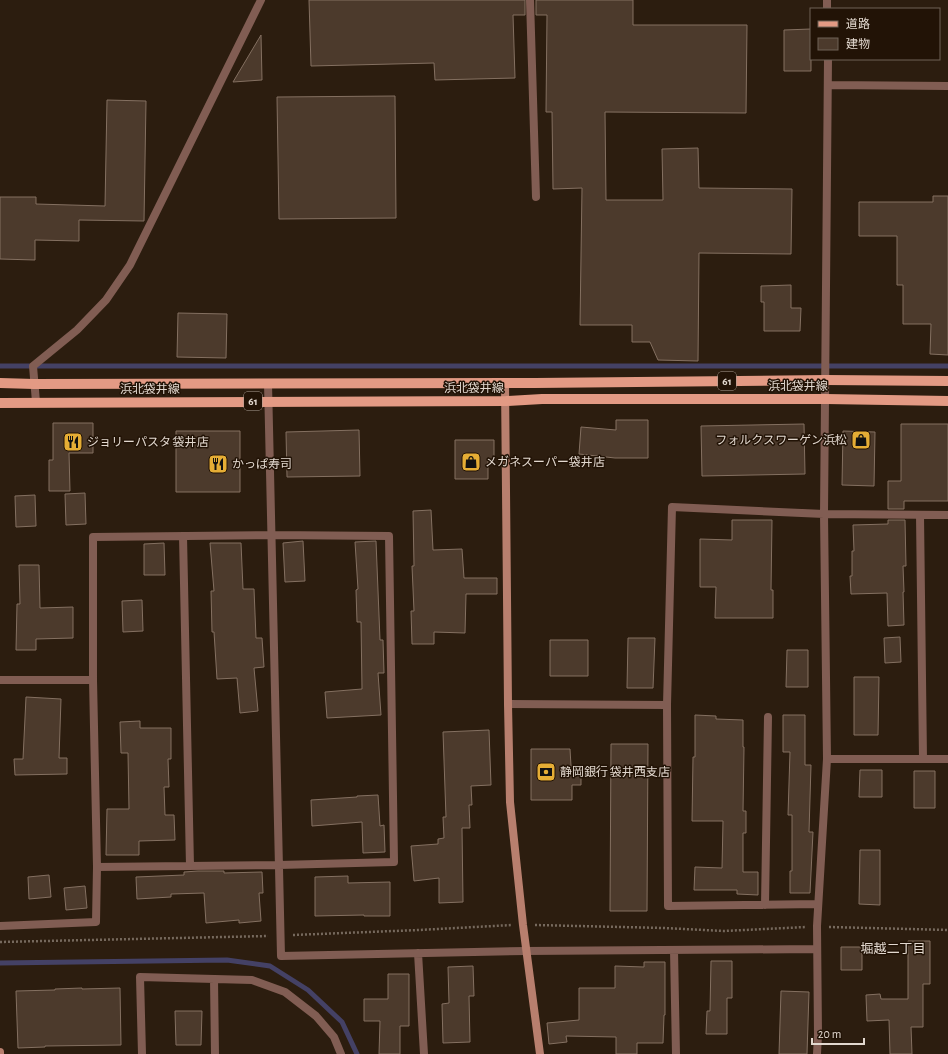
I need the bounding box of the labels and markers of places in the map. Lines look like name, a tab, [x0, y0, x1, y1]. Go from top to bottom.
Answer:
shop icon: フォルクスワーゲン浜松	[850, 429, 872, 451]
restaurant icon: ジョリーパスタ 袋井店	[62, 431, 84, 453]
place label: フォルクスワーゲン浜松	[715, 433, 847, 446]
place label: ジョリーパスタ 袋井店	[87, 435, 209, 448]
shop icon: メガネスーパー袋井店	[460, 451, 482, 473]
restaurant icon: かっぱ寿司	[207, 453, 229, 475]
place label: メガネスーパー袋井店	[485, 455, 605, 468]
place label: かっぱ寿司	[232, 457, 292, 470]
bank icon: 静岡銀行 袋井西支店	[535, 761, 557, 783]
place label: 静岡銀行 袋井西支店	[560, 765, 670, 778]

